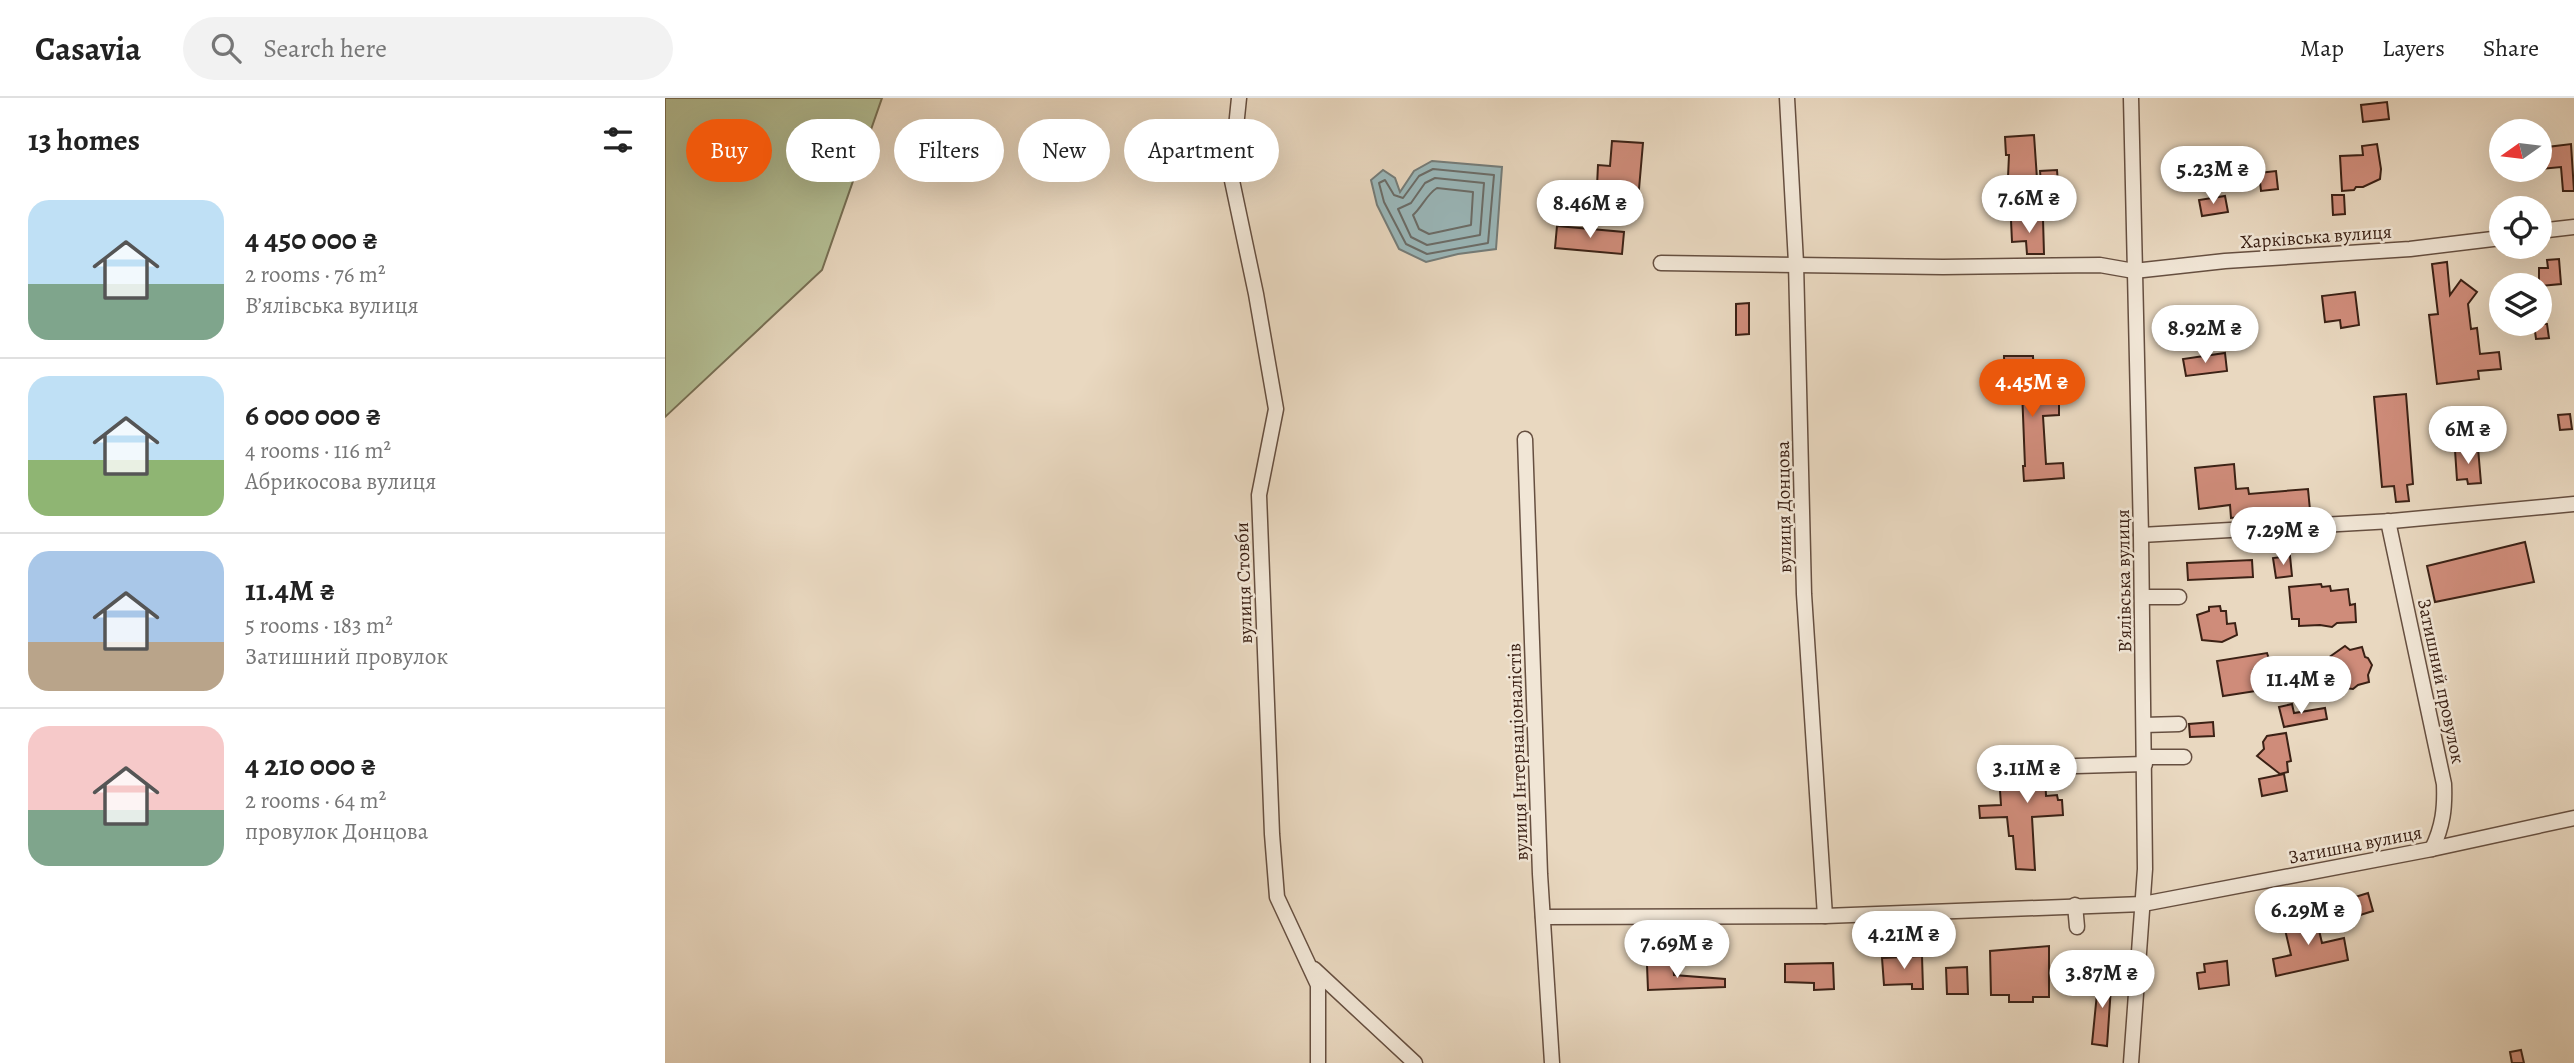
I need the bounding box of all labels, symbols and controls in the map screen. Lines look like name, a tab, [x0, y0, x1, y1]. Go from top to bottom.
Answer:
search box	[183, 17, 673, 80]
text: Casavia	[35, 26, 141, 71]
icon: search	[207, 29, 245, 67]
text: Search here	[263, 31, 387, 66]
text: Map	[2300, 32, 2344, 64]
text: Layers	[2382, 32, 2445, 64]
text: Share	[2483, 32, 2539, 64]
chip: Buy	[686, 119, 772, 182]
chip: Rent	[786, 119, 880, 182]
chip: Filters	[894, 119, 1004, 182]
chip: New	[1018, 119, 1110, 182]
chip: Apartment	[1124, 119, 1279, 182]
north arrow	[2489, 119, 2551, 182]
map controls	[2489, 119, 2552, 336]
text: 13 homes	[28, 120, 140, 160]
icon: filters	[599, 121, 637, 159]
pin: 5.23M ₴	[2148, 146, 2278, 206]
text: 5.23M ₴	[2177, 153, 2249, 184]
pin: 7.6M ₴	[1972, 176, 2086, 235]
pin: 8.46M ₴	[1525, 180, 1655, 240]
text: 7.6M ₴	[1998, 182, 2060, 213]
text: 8.46M ₴	[1553, 187, 1627, 218]
button: locate	[2489, 196, 2552, 259]
text: 4 450 000 ₴	[245, 219, 378, 259]
street label: Харківська вулиця	[2239, 219, 2393, 255]
icon: home	[84, 228, 168, 312]
text: 2 rooms · 76 m²	[245, 259, 386, 290]
button: layers	[2489, 273, 2552, 336]
text: В’ялівська вулиця	[245, 290, 419, 321]
pin: 8.92M ₴	[2140, 306, 2270, 365]
text: 8.92M ₴	[2168, 312, 2242, 343]
pin: 4.45M ₴	[1967, 360, 2097, 419]
text: 4.45M ₴	[1995, 366, 2069, 397]
text: 6 000 000 ₴	[245, 395, 381, 435]
icon: home	[84, 404, 168, 488]
pin: 6M ₴	[2427, 406, 2509, 466]
text: 6M ₴	[2445, 413, 2491, 444]
text: 4 rooms · 116 m²	[245, 435, 391, 466]
street label: вулиця Донцова	[1770, 440, 1798, 573]
text: Абрикосова вулиця	[245, 466, 436, 497]
pin: 7.29M ₴	[2218, 508, 2348, 567]
street label: В’ялівська вулиця	[2110, 509, 2138, 653]
text: 7.29M ₴	[2246, 514, 2320, 545]
street label: вулиця Стовби	[1229, 522, 1259, 644]
text: 11.4M ₴	[245, 570, 335, 610]
icon: home	[84, 579, 168, 663]
street label: Затишний провулок	[2411, 596, 2471, 766]
text: 5 rooms · 183 m²	[245, 610, 393, 641]
text: Затишний провулок	[245, 641, 448, 672]
street label: вулиця Інтернаціоналістів	[1501, 643, 1535, 861]
pin: 11.4M ₴	[2236, 656, 2366, 716]
text: 11.4M ₴	[2266, 663, 2336, 694]
text: 4 210 000 ₴	[245, 745, 377, 785]
pin: 3.11M ₴	[1962, 746, 2092, 805]
text: 3.11M ₴	[1993, 752, 2061, 783]
icon: home	[84, 754, 168, 838]
text: 2 rooms · 64 m²	[245, 785, 386, 816]
text: провулок Донцова	[245, 816, 428, 847]
street label: Затишна вулиця	[2286, 819, 2424, 871]
pin: 6.29M ₴	[2243, 888, 2373, 947]
text: 6.29M ₴	[2271, 894, 2345, 925]
pin: 4.21M ₴	[1839, 912, 1969, 971]
text: 4.21M ₴	[1868, 918, 1940, 949]
pin: 7.69M ₴	[1612, 920, 1742, 980]
text: 7.69M ₴	[1640, 927, 1714, 958]
pin: 3.87M ₴	[2037, 950, 2167, 1010]
text: 3.87M ₴	[2066, 957, 2138, 988]

